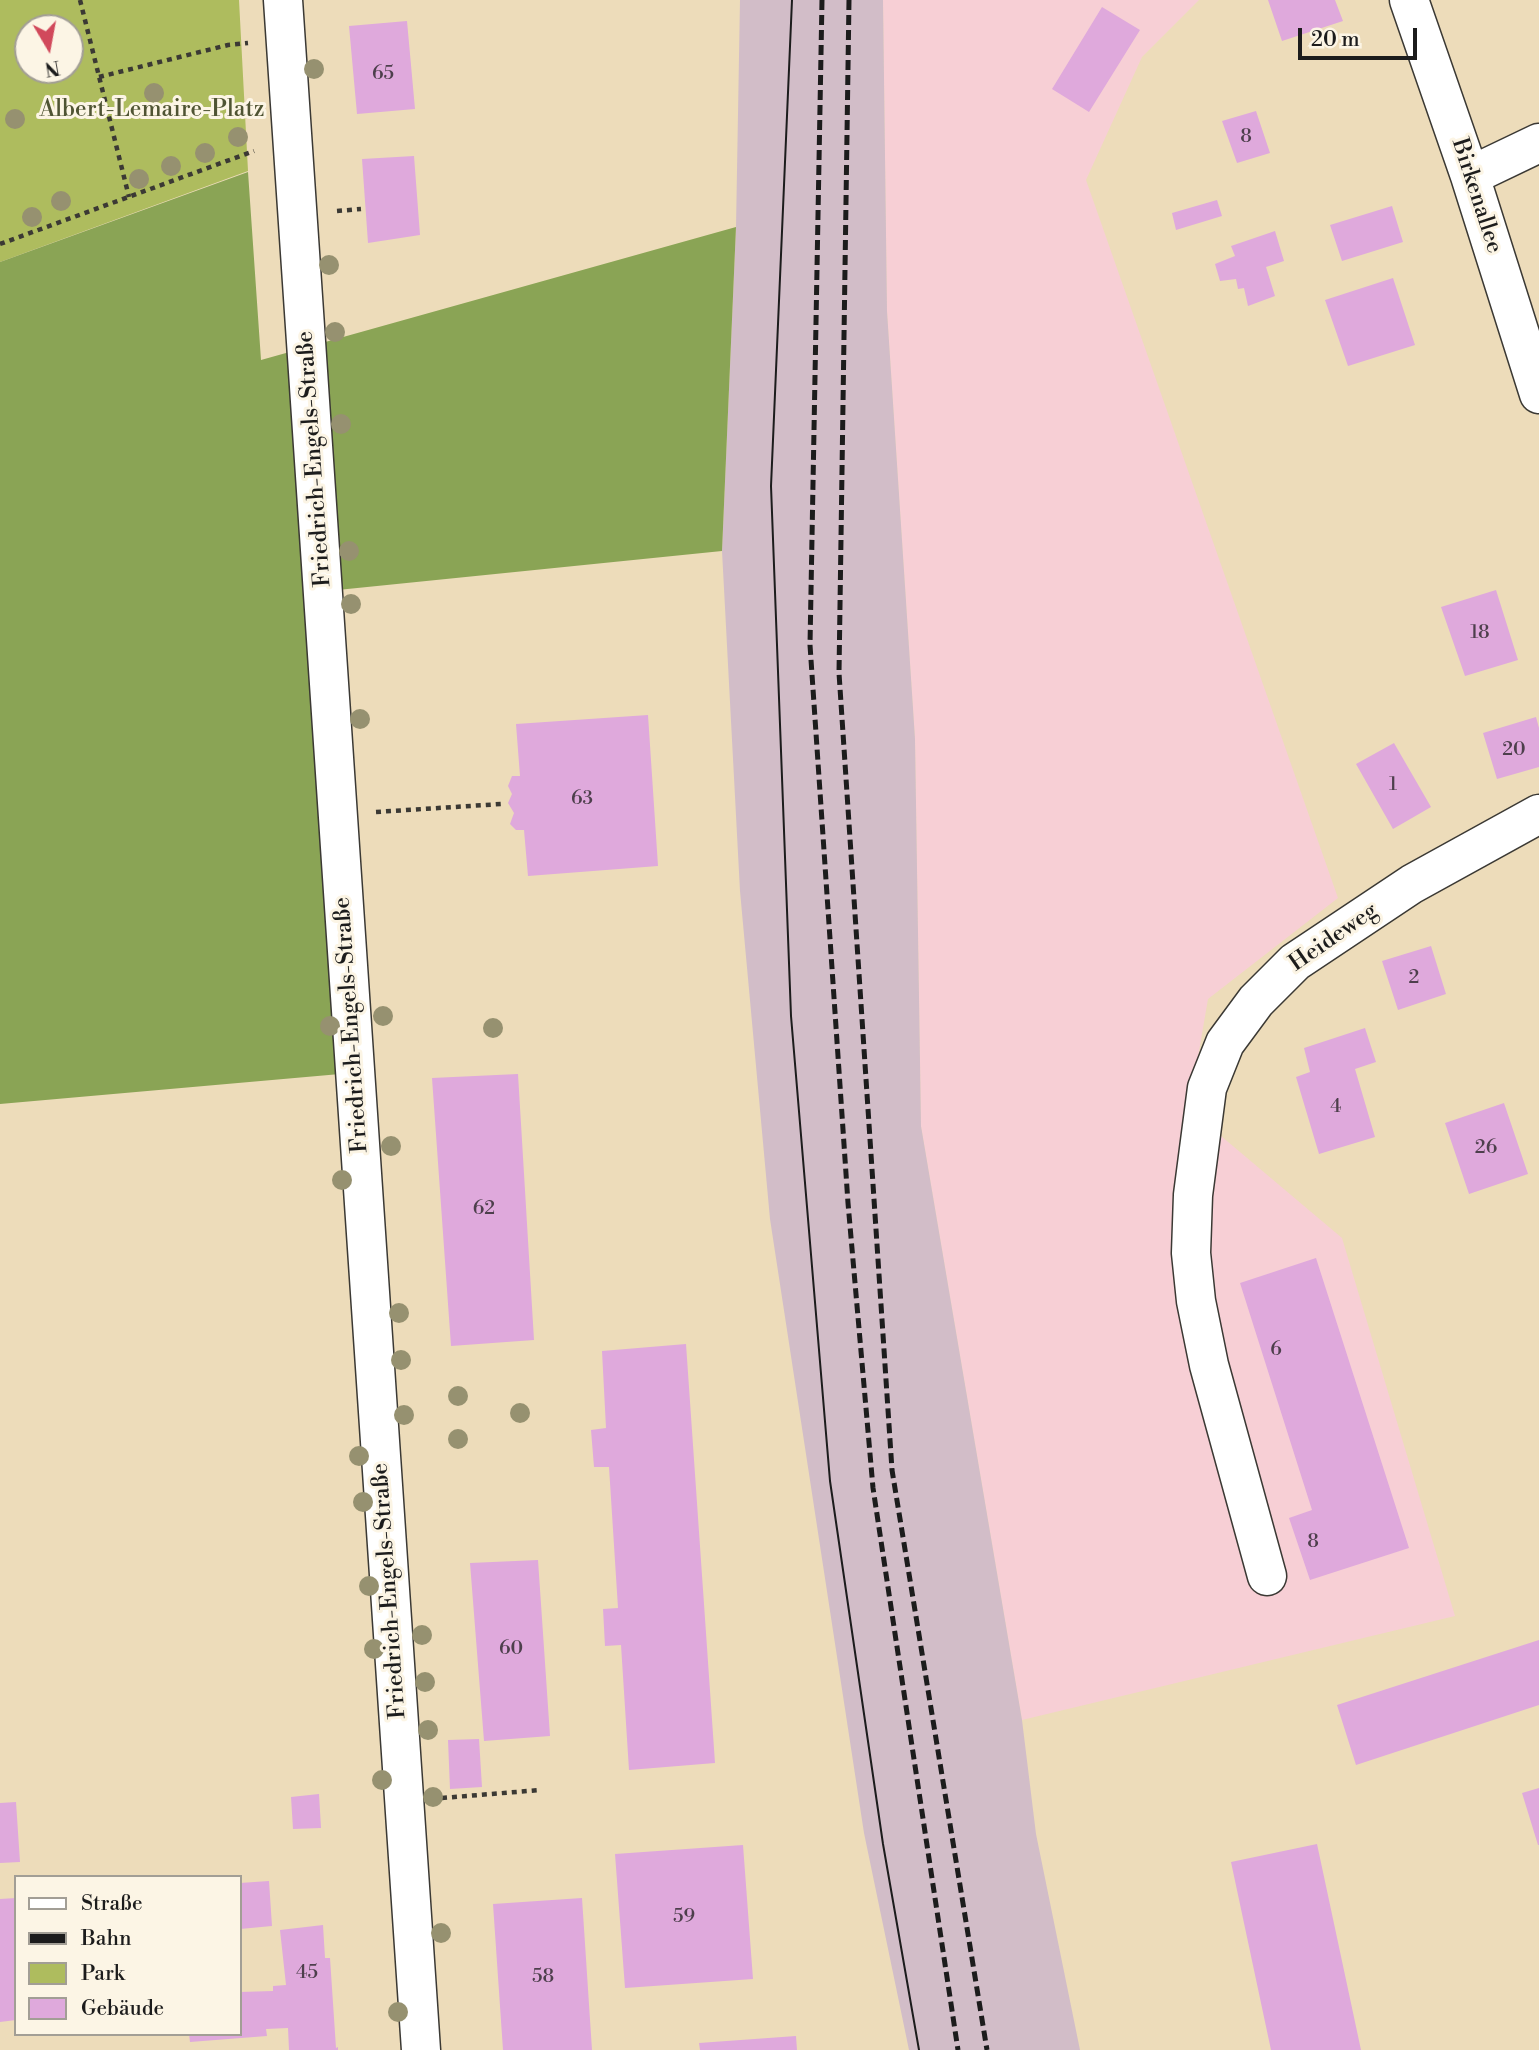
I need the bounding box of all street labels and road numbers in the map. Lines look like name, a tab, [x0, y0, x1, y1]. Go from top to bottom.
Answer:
street label: Birkenallee	[1444, 135, 1508, 257]
street label: Friedrich-Engels-Straße	[292, 330, 338, 588]
street label: Friedrich-Engels-Straße	[329, 896, 375, 1154]
street label: Heideweg	[1285, 898, 1383, 978]
street label: Friedrich-Engels-Straße	[367, 1462, 413, 1720]

